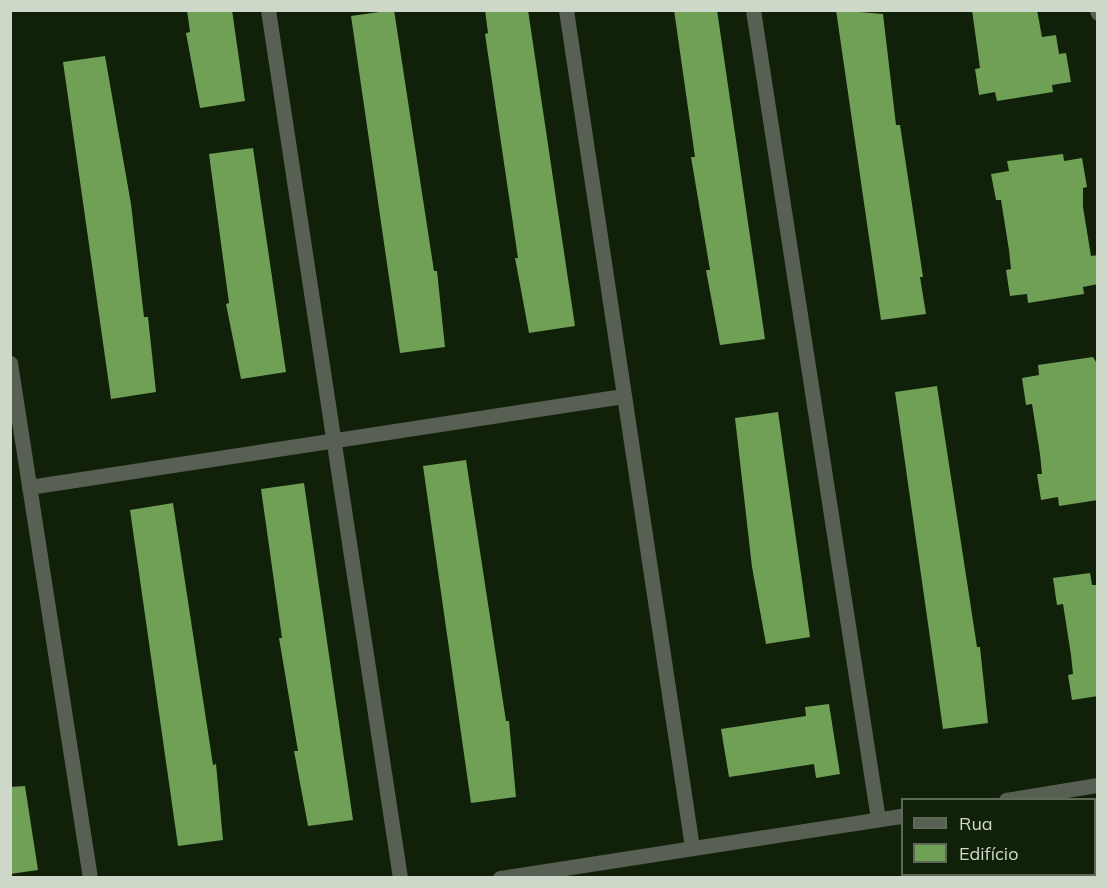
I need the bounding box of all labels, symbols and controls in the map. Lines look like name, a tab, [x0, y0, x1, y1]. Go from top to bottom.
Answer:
legend	[901, 798, 1096, 876]
text: Rua	[959, 812, 993, 835]
text: Edifício	[959, 842, 1018, 865]

